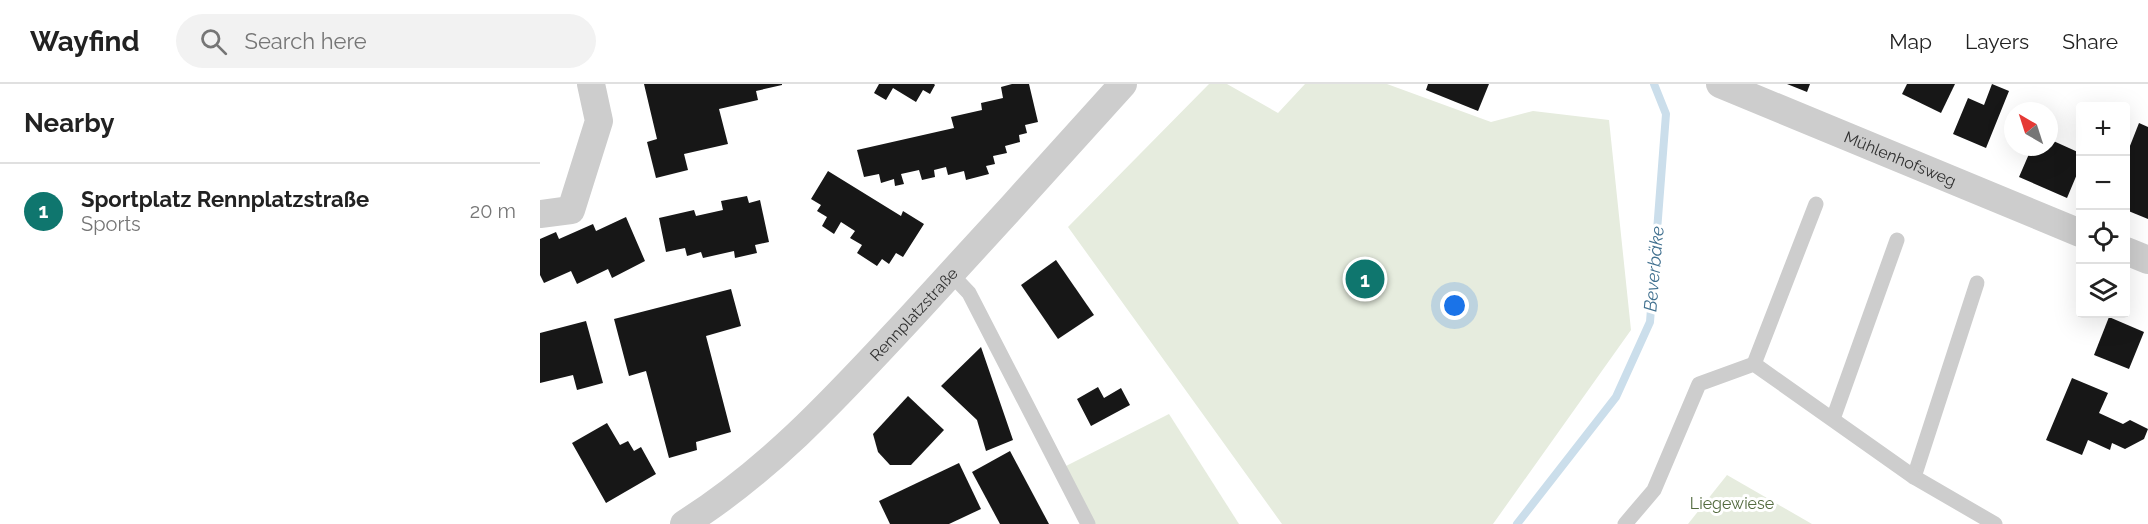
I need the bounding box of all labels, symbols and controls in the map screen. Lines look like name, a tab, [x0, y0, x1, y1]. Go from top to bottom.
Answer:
search box	[176, 14, 596, 68]
text: Wayfind	[30, 25, 140, 58]
icon: search	[197, 25, 230, 58]
text: Search here	[245, 28, 367, 54]
text: Map	[1889, 29, 1932, 54]
text: Layers	[1965, 29, 2029, 54]
text: Share	[2062, 29, 2118, 54]
north arrow	[2004, 102, 2058, 156]
map controls	[2076, 102, 2130, 318]
button: +	[2076, 102, 2130, 156]
text: Nearby	[24, 108, 114, 138]
street label: Mühlenhofsweg	[1841, 127, 1959, 191]
button: −	[2076, 156, 2130, 210]
text: Sportplatz Rennplatzstraße	[81, 186, 369, 212]
text: 1	[39, 199, 48, 223]
text: 20 m	[470, 199, 516, 223]
button: locate	[2076, 210, 2130, 264]
text: Sports	[81, 212, 141, 236]
water label: Beverbäke	[1639, 225, 1668, 313]
pin: 1	[1346, 256, 1384, 302]
street label: Rennplatzstraße	[866, 264, 962, 365]
button: layers	[2076, 264, 2130, 318]
your location	[1440, 291, 1469, 320]
park label: Liegewiese	[1690, 494, 1774, 513]

